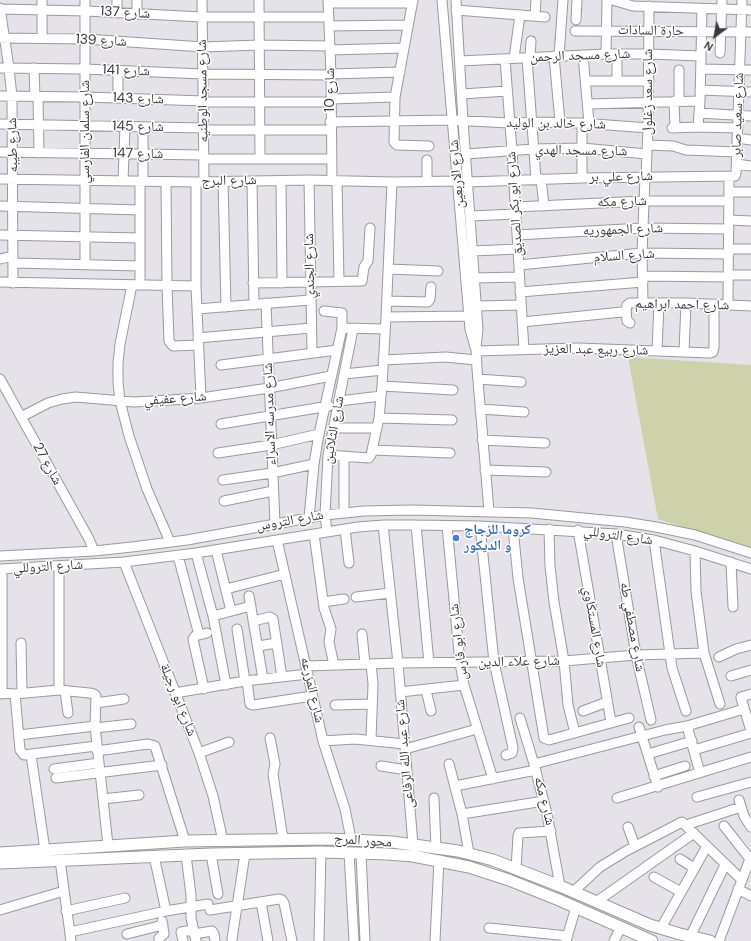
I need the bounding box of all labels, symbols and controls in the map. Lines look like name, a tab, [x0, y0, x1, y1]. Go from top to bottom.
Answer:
street label: شارع 137	[99, 3, 151, 23]
north arrow	[695, 16, 735, 56]
street label: حارة السادات	[618, 22, 684, 40]
street label: شارع 139	[75, 31, 127, 51]
text: N	[702, 38, 716, 54]
street label: شارع مسجد الوطنيه	[194, 39, 212, 143]
street label: شارع مسجد الرحمن	[529, 46, 631, 66]
street label: شارع سعد زغلول	[640, 49, 656, 135]
street label: شارع 141	[102, 62, 150, 80]
street label: شارع 10	[322, 68, 338, 112]
street label: شارع سعيد صابر	[728, 72, 748, 158]
street label: شارع سلمان الفارسي	[77, 80, 93, 184]
street label: شارع 143	[112, 90, 164, 108]
street label: شارع خالد بن الوليد	[506, 115, 606, 133]
street label: شارع طيبه	[4, 117, 22, 173]
street label: شارع 145	[112, 118, 164, 136]
street label: شارع الاربعين	[446, 139, 468, 209]
street label: شارع مسجد الهدي	[535, 142, 627, 160]
street label: شارع 147	[113, 145, 163, 163]
street label: شارع ابو بكر الصديق	[503, 151, 527, 257]
street label: شارع علي بر	[589, 168, 653, 186]
street label: شارع البرج	[201, 172, 257, 190]
street label: شارع مكه	[597, 193, 647, 211]
street label: شارع الجمهوريه	[583, 220, 663, 240]
street label: شارع الجندي	[301, 233, 319, 299]
street label: شارع السلام	[593, 245, 655, 267]
street label: شارع احمد ابراهيم	[635, 296, 729, 314]
street label: شارع ربيع عبد العزيز	[543, 341, 649, 359]
street label: شارع مدرسه الاسراء	[260, 362, 280, 466]
street label: شارع عفيفي	[143, 388, 207, 410]
street label: شارع الثلاثين	[320, 395, 348, 465]
street label: شارع 27	[29, 440, 65, 488]
street label: شارع التروس	[255, 507, 325, 535]
place label: كروما للزجاج و الديكور	[464, 522, 531, 554]
street label: شارع التروللي	[582, 523, 654, 549]
marker: كروما للزجاج و الديكور	[451, 533, 461, 543]
street label: شارع التروللي	[13, 557, 83, 577]
street label: شارع مصطفي طه	[616, 581, 648, 673]
street label: شارع المستكاوي	[579, 585, 609, 669]
street label: شارع ابو فارس	[446, 603, 472, 681]
street label: شارع علاء الدين	[478, 653, 560, 671]
street label: شارع المزرعه	[296, 656, 328, 724]
street label: شارع ابو رجيلة	[156, 661, 200, 739]
street label: شارع عبد الله الرفاعى	[392, 699, 418, 809]
street label: شارع مكه	[530, 775, 558, 827]
street label: محور المرج	[333, 831, 393, 851]

